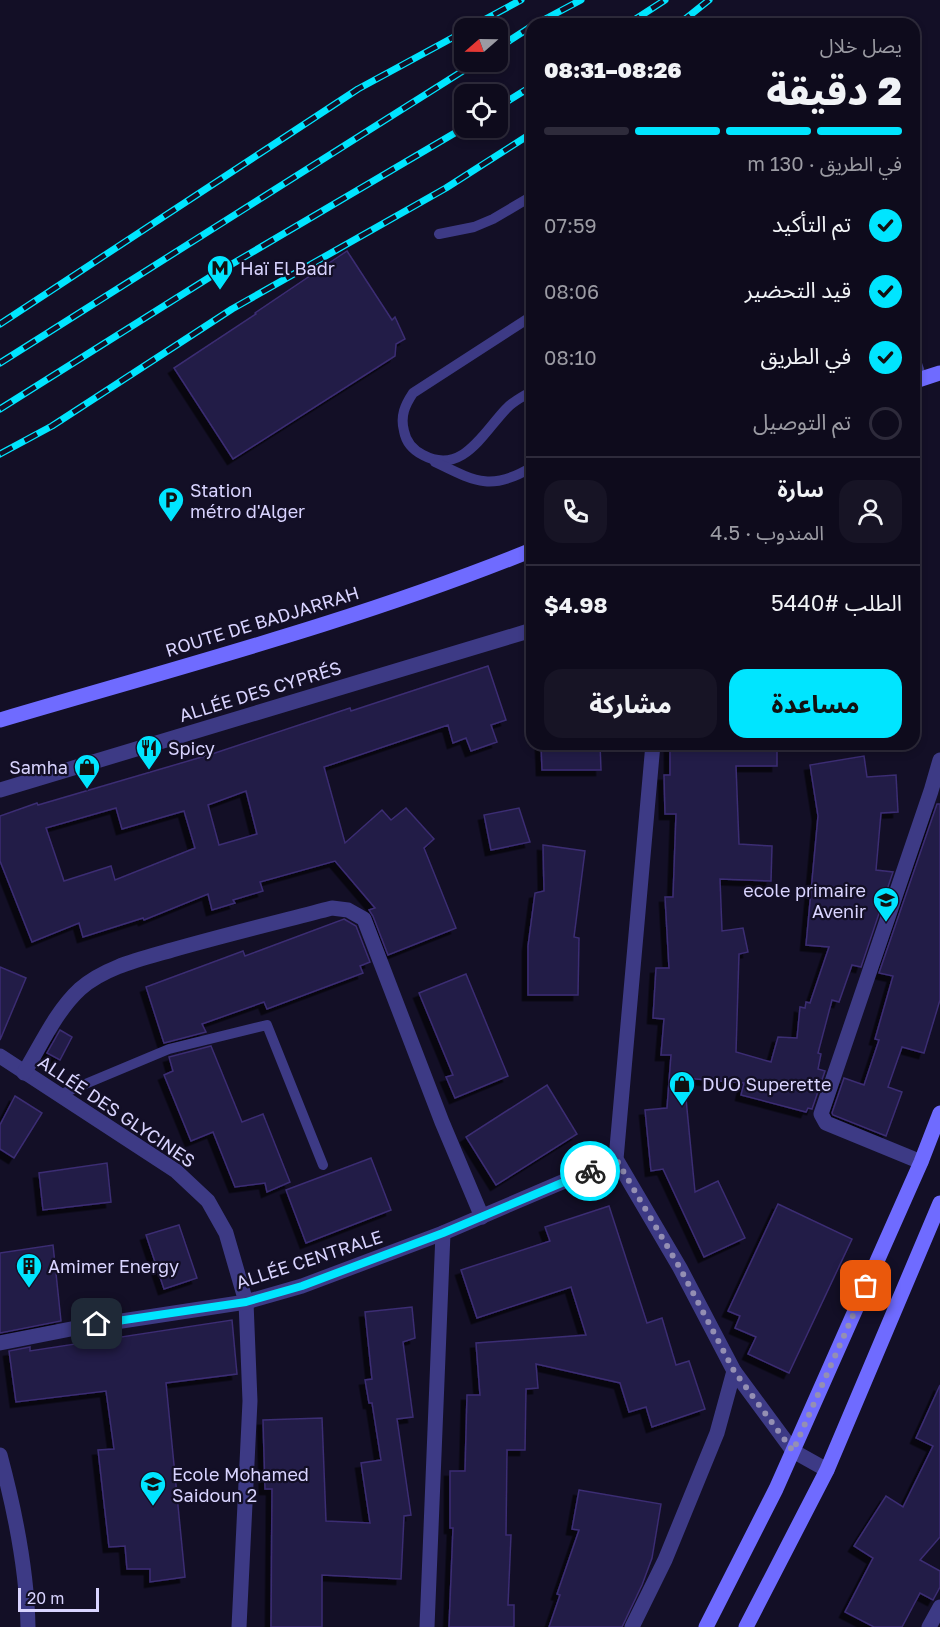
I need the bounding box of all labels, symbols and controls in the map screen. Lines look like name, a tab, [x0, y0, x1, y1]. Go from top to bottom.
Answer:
north arrow	[454, 18, 508, 72]
map controls	[454, 18, 508, 138]
text: يصل خلال	[820, 33, 902, 57]
text: 08:26–08:31	[544, 56, 682, 83]
text: 2 دقيقة	[766, 67, 902, 114]
button: locate	[454, 84, 508, 138]
text: في الطريق · 130 m	[747, 151, 902, 175]
icon: check	[869, 209, 902, 242]
text: تم التأكيد	[772, 210, 851, 237]
text: 07:59	[544, 213, 597, 237]
metro station icon: Haï El Badr	[205, 253, 235, 291]
place label: Haï El Badr	[240, 257, 335, 279]
icon: check	[869, 275, 902, 308]
text: قيد التحضير	[745, 276, 851, 303]
text: 08:06	[544, 279, 599, 303]
icon: check	[869, 341, 902, 374]
text: في الطريق	[760, 342, 851, 369]
text: 08:10	[544, 345, 597, 369]
text: تم التوصيل	[753, 408, 851, 435]
text: سارة	[778, 475, 824, 502]
place label: Station métro d'Alger	[190, 479, 305, 522]
button: phone	[544, 480, 607, 543]
button: person	[839, 480, 902, 543]
parking icon: Station métro d'Alger	[156, 485, 186, 523]
text: المندوب · 4.5	[710, 520, 824, 544]
street label: ROUTE DE BADJARRAH	[162, 581, 362, 661]
text: الطلب #5440	[771, 589, 902, 616]
text: $4.98	[544, 591, 608, 618]
street label: ALLÉE DES CYPRÉS	[176, 656, 344, 726]
button: مشاركة	[544, 669, 717, 738]
button: مساعدة	[729, 669, 902, 738]
restaurant icon: Spicy	[134, 733, 164, 771]
place label: Spicy	[168, 737, 215, 759]
shop icon: Samha	[72, 752, 102, 790]
place label: Samha	[9, 756, 68, 778]
place label: ecole primaire Avenir	[743, 879, 866, 922]
school or university icon: ecole primaire Avenir	[871, 885, 901, 923]
street label: ALLÉE DES GLYCINES	[34, 1050, 200, 1172]
shop icon: DUO Superette	[667, 1069, 697, 1107]
place label: DUO Superette	[702, 1073, 831, 1095]
courier	[560, 1141, 620, 1201]
icon: bike	[574, 1155, 607, 1188]
street label: ALLÉE CENTRALE	[233, 1225, 385, 1293]
building icon: Amimer Energy	[14, 1251, 44, 1289]
place label: Amimer Energy	[48, 1255, 179, 1277]
pin	[840, 1260, 891, 1311]
icon: bag	[849, 1269, 882, 1302]
pin	[71, 1298, 122, 1349]
icon: home	[80, 1307, 113, 1340]
place label: Ecole Mohamed Saidoun 2	[172, 1463, 309, 1506]
school or university icon: Ecole Mohamed Saidoun 2	[138, 1469, 168, 1507]
scale bar	[18, 1585, 99, 1612]
text: 20 m	[27, 1588, 64, 1608]

